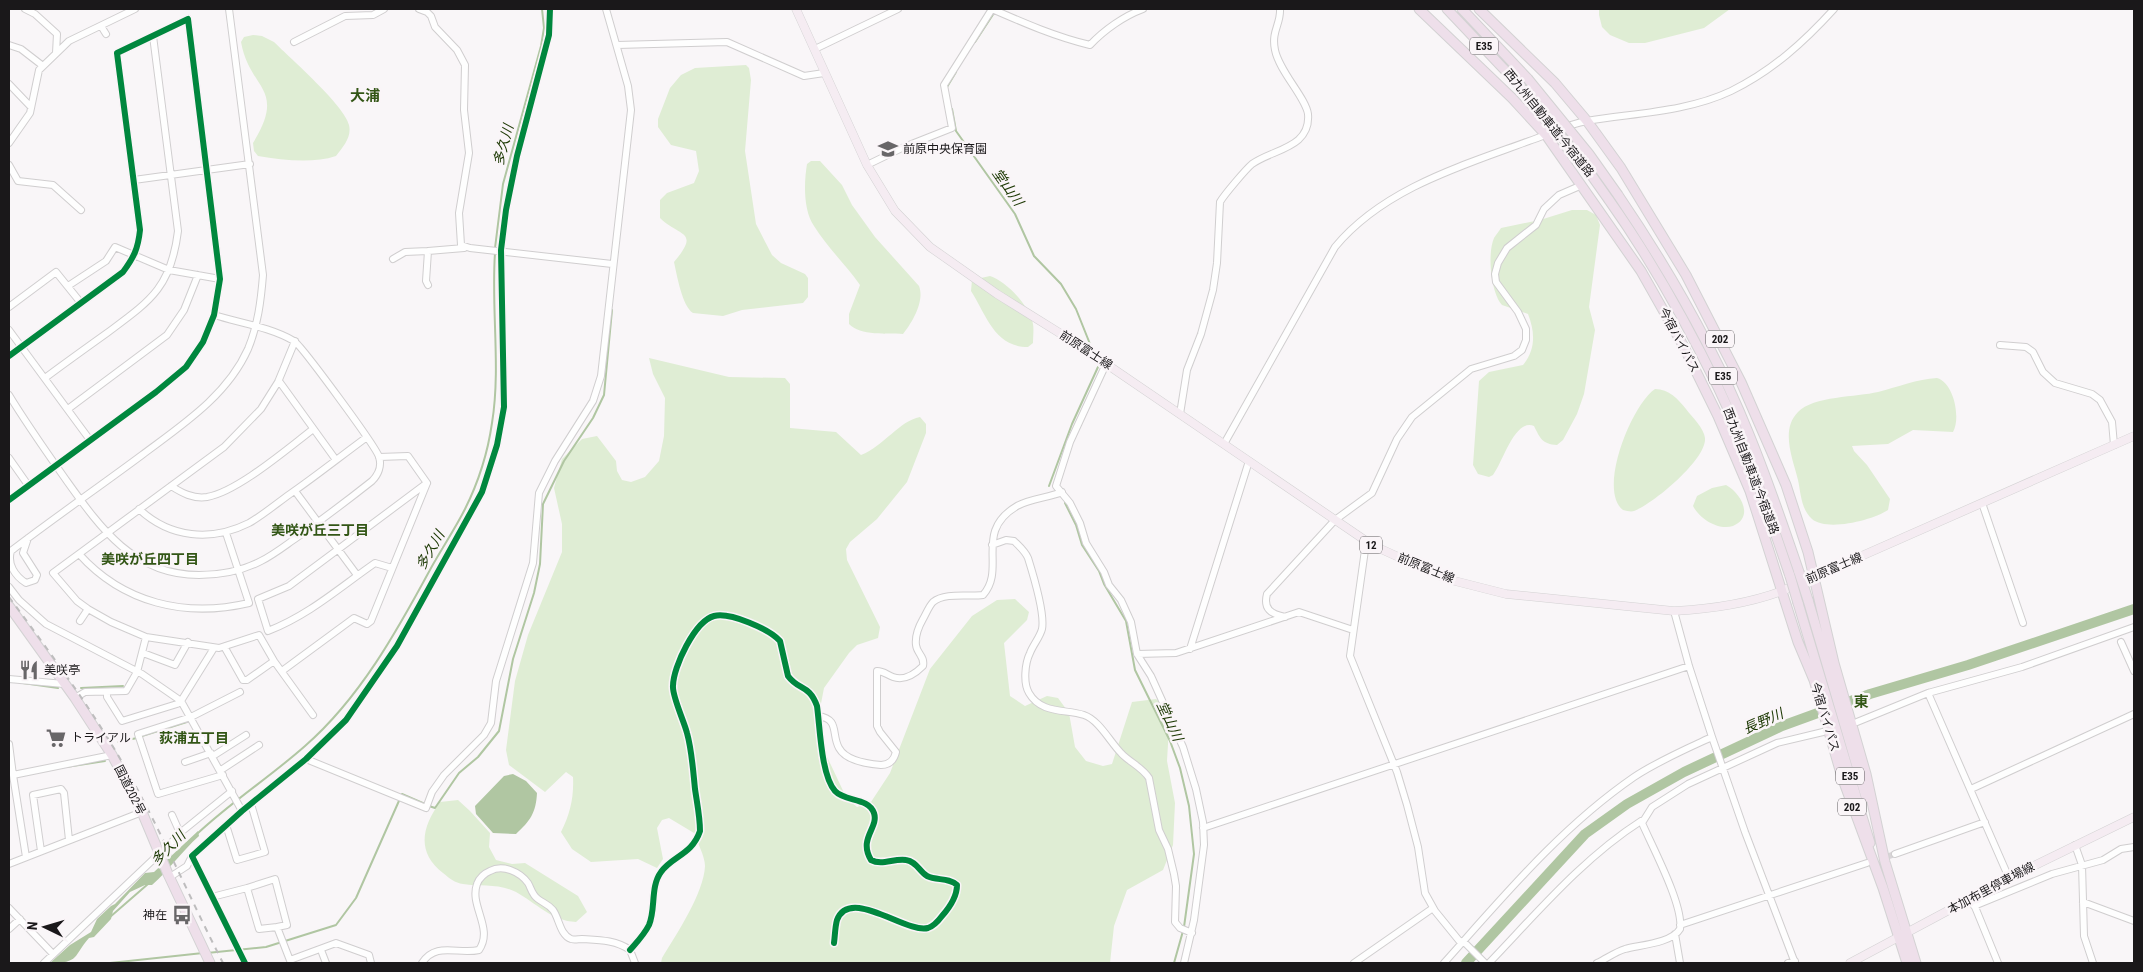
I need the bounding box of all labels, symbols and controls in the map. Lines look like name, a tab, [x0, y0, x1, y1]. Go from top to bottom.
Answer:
road number: E35	[1470, 37, 1498, 54]
street label: 西九州自動車道;今宿道路	[1501, 66, 1597, 180]
district label: 大浦	[350, 87, 380, 105]
water label: 多久川	[490, 121, 517, 167]
school or university icon: 前原中央保育園	[877, 138, 899, 160]
place label: 前原中央保育園	[903, 142, 987, 156]
water label: 堂山川	[989, 165, 1028, 210]
street label: 今宿バイパス	[1656, 305, 1702, 375]
street label: 前原富士線	[1057, 328, 1115, 372]
road number: 202	[1706, 330, 1734, 348]
road number: E35	[1709, 368, 1737, 384]
street label: 西九州自動車道;今宿道路	[1720, 406, 1782, 536]
district label: 美咲が丘三丁目	[271, 522, 369, 538]
water label: 多久川	[413, 526, 448, 572]
road number: 12	[1360, 536, 1382, 554]
street label: 前原富士線	[1396, 550, 1456, 586]
street label: 前原富士線	[1804, 550, 1864, 586]
district label: 美咲が丘四丁目	[101, 551, 199, 567]
restaurant icon: 美咲亭	[18, 659, 40, 681]
place label: 美咲亭	[44, 663, 80, 677]
street label: 今宿バイパス	[1808, 681, 1842, 753]
district label: 東	[1853, 693, 1869, 711]
water label: 堂山川	[1154, 699, 1187, 745]
water label: 長野川	[1741, 704, 1787, 737]
supermarket icon: トライアル	[45, 727, 67, 749]
district label: 荻浦五丁目	[159, 730, 229, 746]
place label: トライアル	[71, 731, 131, 745]
street label: 国道202号	[112, 763, 148, 817]
road number: E35	[1836, 768, 1864, 784]
road number: 202	[1838, 799, 1866, 816]
water label: 多久川	[148, 826, 190, 869]
street label: 本加布里停車場線	[1945, 859, 2037, 917]
north arrow	[20, 902, 70, 952]
bus stop icon: 神在	[171, 904, 193, 926]
place label: 神在	[143, 908, 167, 922]
text: N	[24, 921, 40, 931]

